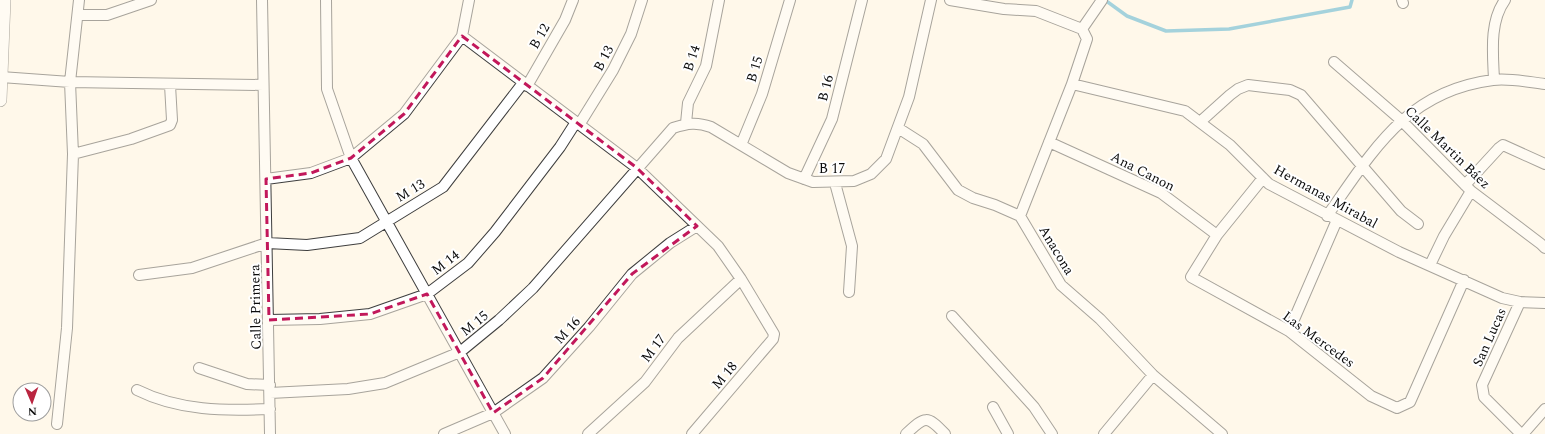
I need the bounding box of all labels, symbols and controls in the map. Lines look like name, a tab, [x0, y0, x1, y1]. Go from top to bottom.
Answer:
street label: B 12	[524, 19, 555, 53]
street label: B 13	[588, 42, 619, 75]
street label: B 14	[677, 42, 706, 74]
street label: B 15	[741, 53, 768, 85]
street label: B 16	[812, 73, 839, 104]
street label: Calle Martin Báez	[1400, 101, 1495, 194]
street label: Ana Canon	[1107, 146, 1179, 197]
street label: B 17	[819, 158, 845, 179]
street label: Hermanas Mirabal	[1270, 159, 1382, 234]
street label: M 13	[392, 173, 429, 207]
street label: Anacona	[1034, 221, 1080, 279]
street label: M 14	[427, 245, 464, 280]
street label: Calle Primera	[244, 264, 267, 350]
street label: San Lucas	[1467, 304, 1512, 370]
street label: M 15	[456, 305, 493, 341]
street label: Las Mercedes	[1278, 306, 1359, 373]
street label: M 16	[549, 312, 586, 349]
street label: M 17	[636, 330, 671, 367]
street label: M 18	[706, 357, 742, 394]
north arrow	[12, 382, 52, 422]
text: N	[28, 403, 37, 420]

